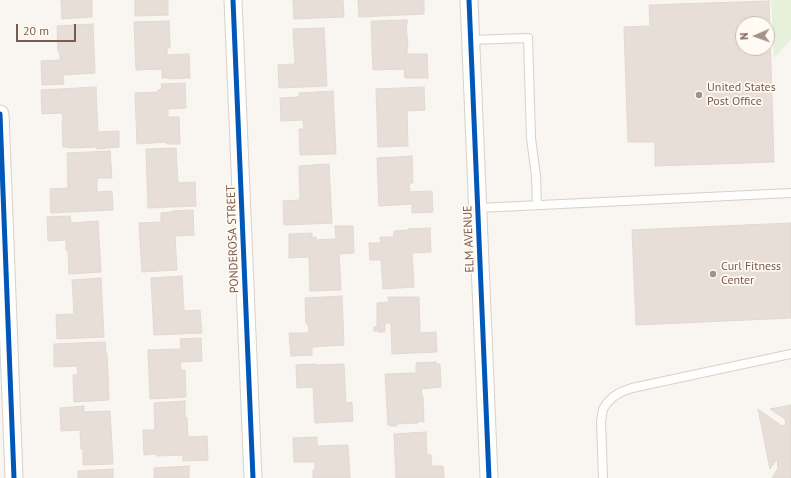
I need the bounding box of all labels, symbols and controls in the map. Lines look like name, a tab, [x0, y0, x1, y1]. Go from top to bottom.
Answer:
scale bar	[18, 16, 78, 42]
north arrow	[735, 16, 775, 56]
text: 20 m	[23, 23, 49, 38]
text: N	[737, 33, 751, 40]
place label: United States Post Office	[707, 81, 776, 109]
marker: United States Post Office	[694, 90, 704, 100]
street label: PONDEROSA STREET	[224, 185, 242, 293]
street label: ELM AVENUE	[461, 205, 477, 273]
place label: Curl Fitness Center	[721, 260, 781, 288]
marker: Curl Fitness Center	[708, 269, 718, 279]

